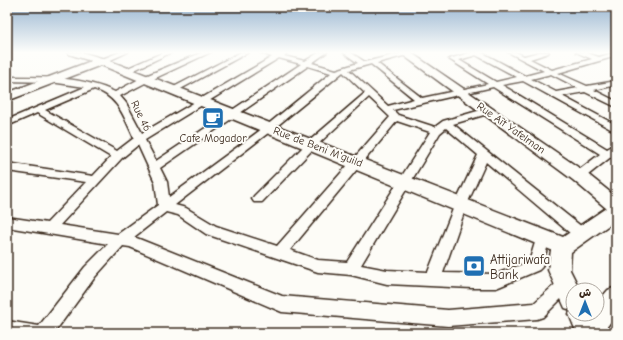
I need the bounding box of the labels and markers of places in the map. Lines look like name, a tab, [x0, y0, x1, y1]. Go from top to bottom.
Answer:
cafe icon: Cafe Mogador	[200, 105, 226, 131]
place label: Cafe Mogador	[179, 132, 247, 145]
place label: Attijariwafa Bank	[490, 252, 550, 282]
bank icon: Attijariwafa Bank	[461, 253, 487, 279]

